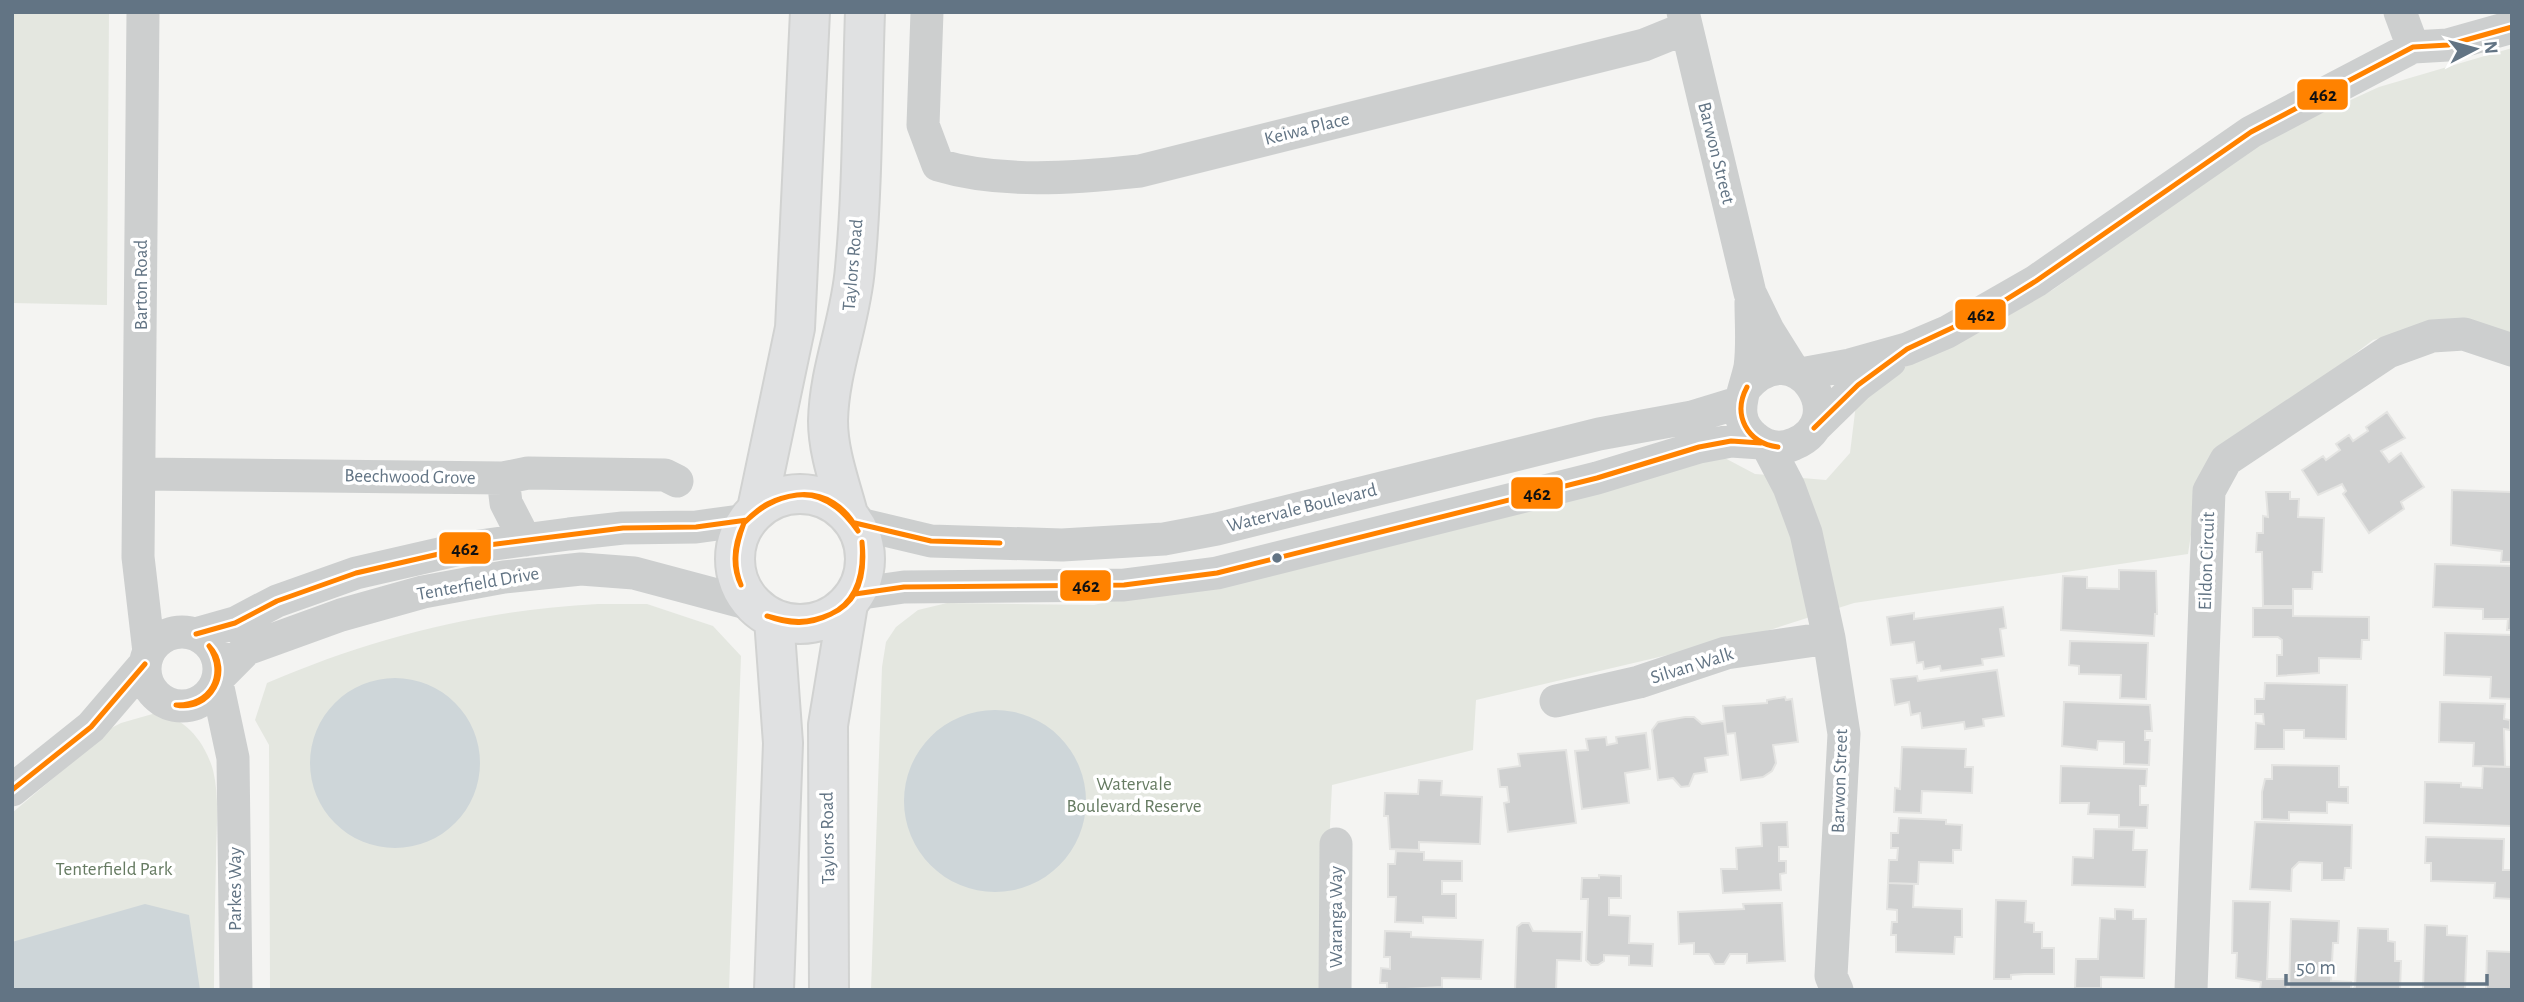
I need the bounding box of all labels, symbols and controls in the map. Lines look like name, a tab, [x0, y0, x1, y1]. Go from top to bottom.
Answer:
north arrow	[2440, 14, 2510, 84]
text: N	[2480, 40, 2501, 55]
line badge: 462	[2296, 78, 2349, 111]
text: 462	[2309, 86, 2337, 105]
street label: Barwon Street	[1694, 100, 1738, 206]
street label: Keiwa Place	[1262, 109, 1352, 149]
street label: Taylors Road	[839, 218, 867, 312]
street label: Barton Road	[132, 240, 151, 330]
line badge: 462	[1954, 298, 2007, 331]
text: 462	[1967, 306, 1995, 325]
street label: Beechwood Grove	[344, 466, 476, 488]
line badge: 462	[1510, 476, 1564, 510]
street label: Watervale Boulevard	[1225, 480, 1379, 536]
text: 462	[1523, 485, 1551, 504]
street label: Eildon Circuit	[2196, 511, 2218, 611]
line badge: 462	[438, 531, 492, 565]
text: 462	[451, 540, 479, 559]
unlabelled marker	[1270, 551, 1284, 565]
street label: Tenterfield Drive	[415, 564, 541, 604]
line badge: 462	[1059, 569, 1112, 602]
text: 462	[1072, 577, 1100, 596]
street label: Silvan Walk	[1648, 644, 1736, 688]
street label: Barwon Street	[1829, 728, 1851, 834]
park label: Watervale Boulevard Reserve	[1066, 775, 1202, 816]
street label: Taylors Road	[818, 791, 838, 884]
street label: Parkes Way	[226, 847, 245, 931]
park label: Tenterfield Park	[55, 860, 173, 879]
street label: Waranga Way	[1327, 866, 1346, 968]
scale bar	[2286, 942, 2487, 986]
text: 50 m	[2296, 957, 2336, 978]

